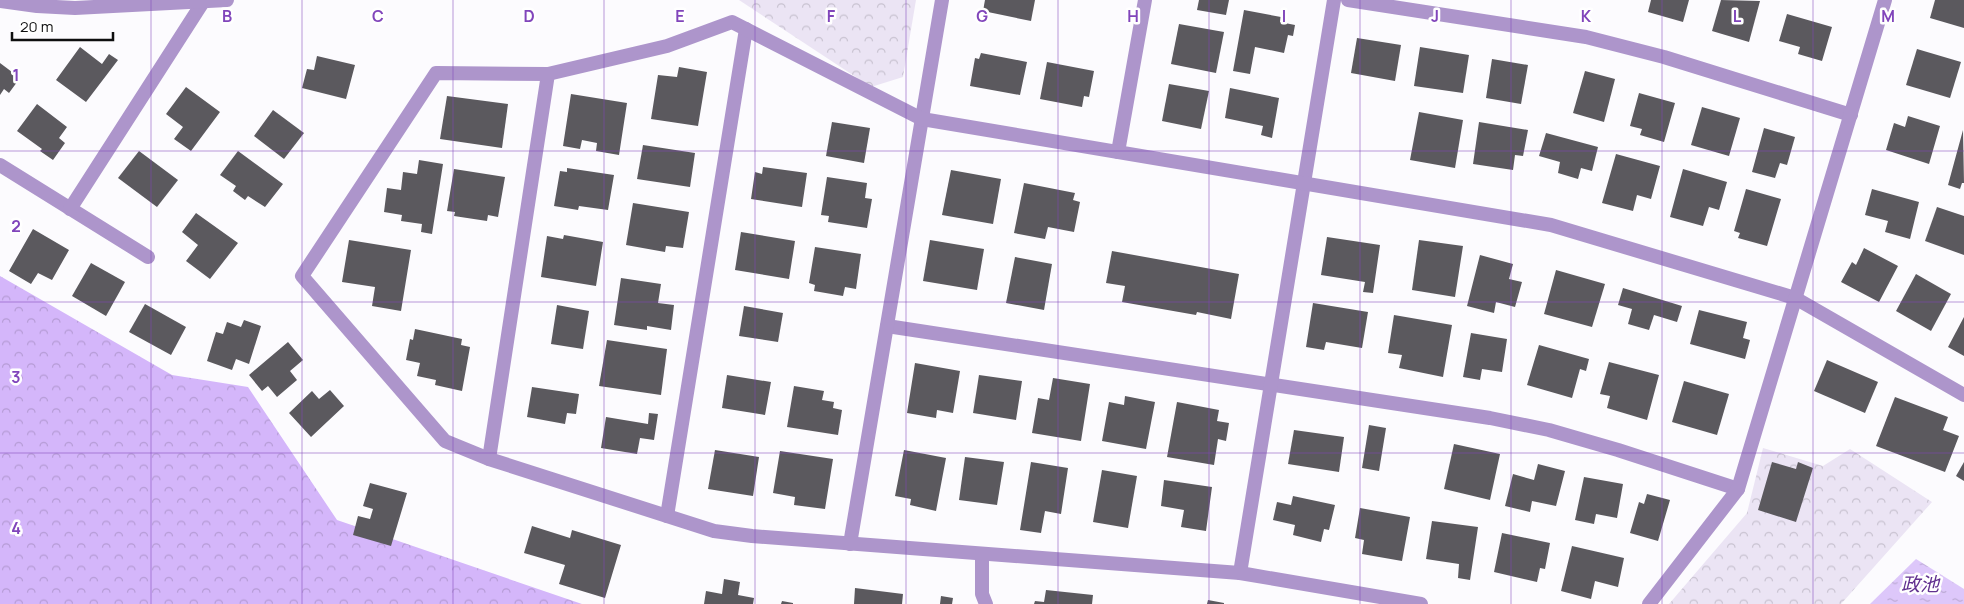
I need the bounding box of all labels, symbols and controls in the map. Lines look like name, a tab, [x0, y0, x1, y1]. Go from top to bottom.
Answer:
text: B	[222, 5, 232, 27]
text: C	[372, 5, 384, 27]
text: D	[523, 5, 535, 27]
text: E	[675, 5, 685, 27]
text: F	[827, 5, 836, 27]
text: G	[976, 5, 988, 27]
text: H	[1127, 5, 1139, 27]
text: I	[1282, 5, 1286, 27]
text: J	[1431, 5, 1439, 27]
text: K	[1581, 5, 1592, 27]
text: L	[1733, 5, 1742, 27]
text: M	[1881, 5, 1895, 27]
scale bar	[12, 10, 114, 42]
text: 20 m	[20, 16, 53, 37]
text: 1	[12, 64, 20, 86]
text: 2	[11, 215, 21, 237]
text: 3	[11, 366, 21, 388]
text: 4	[11, 517, 21, 539]
water label: 政池	[1901, 571, 1941, 597]

